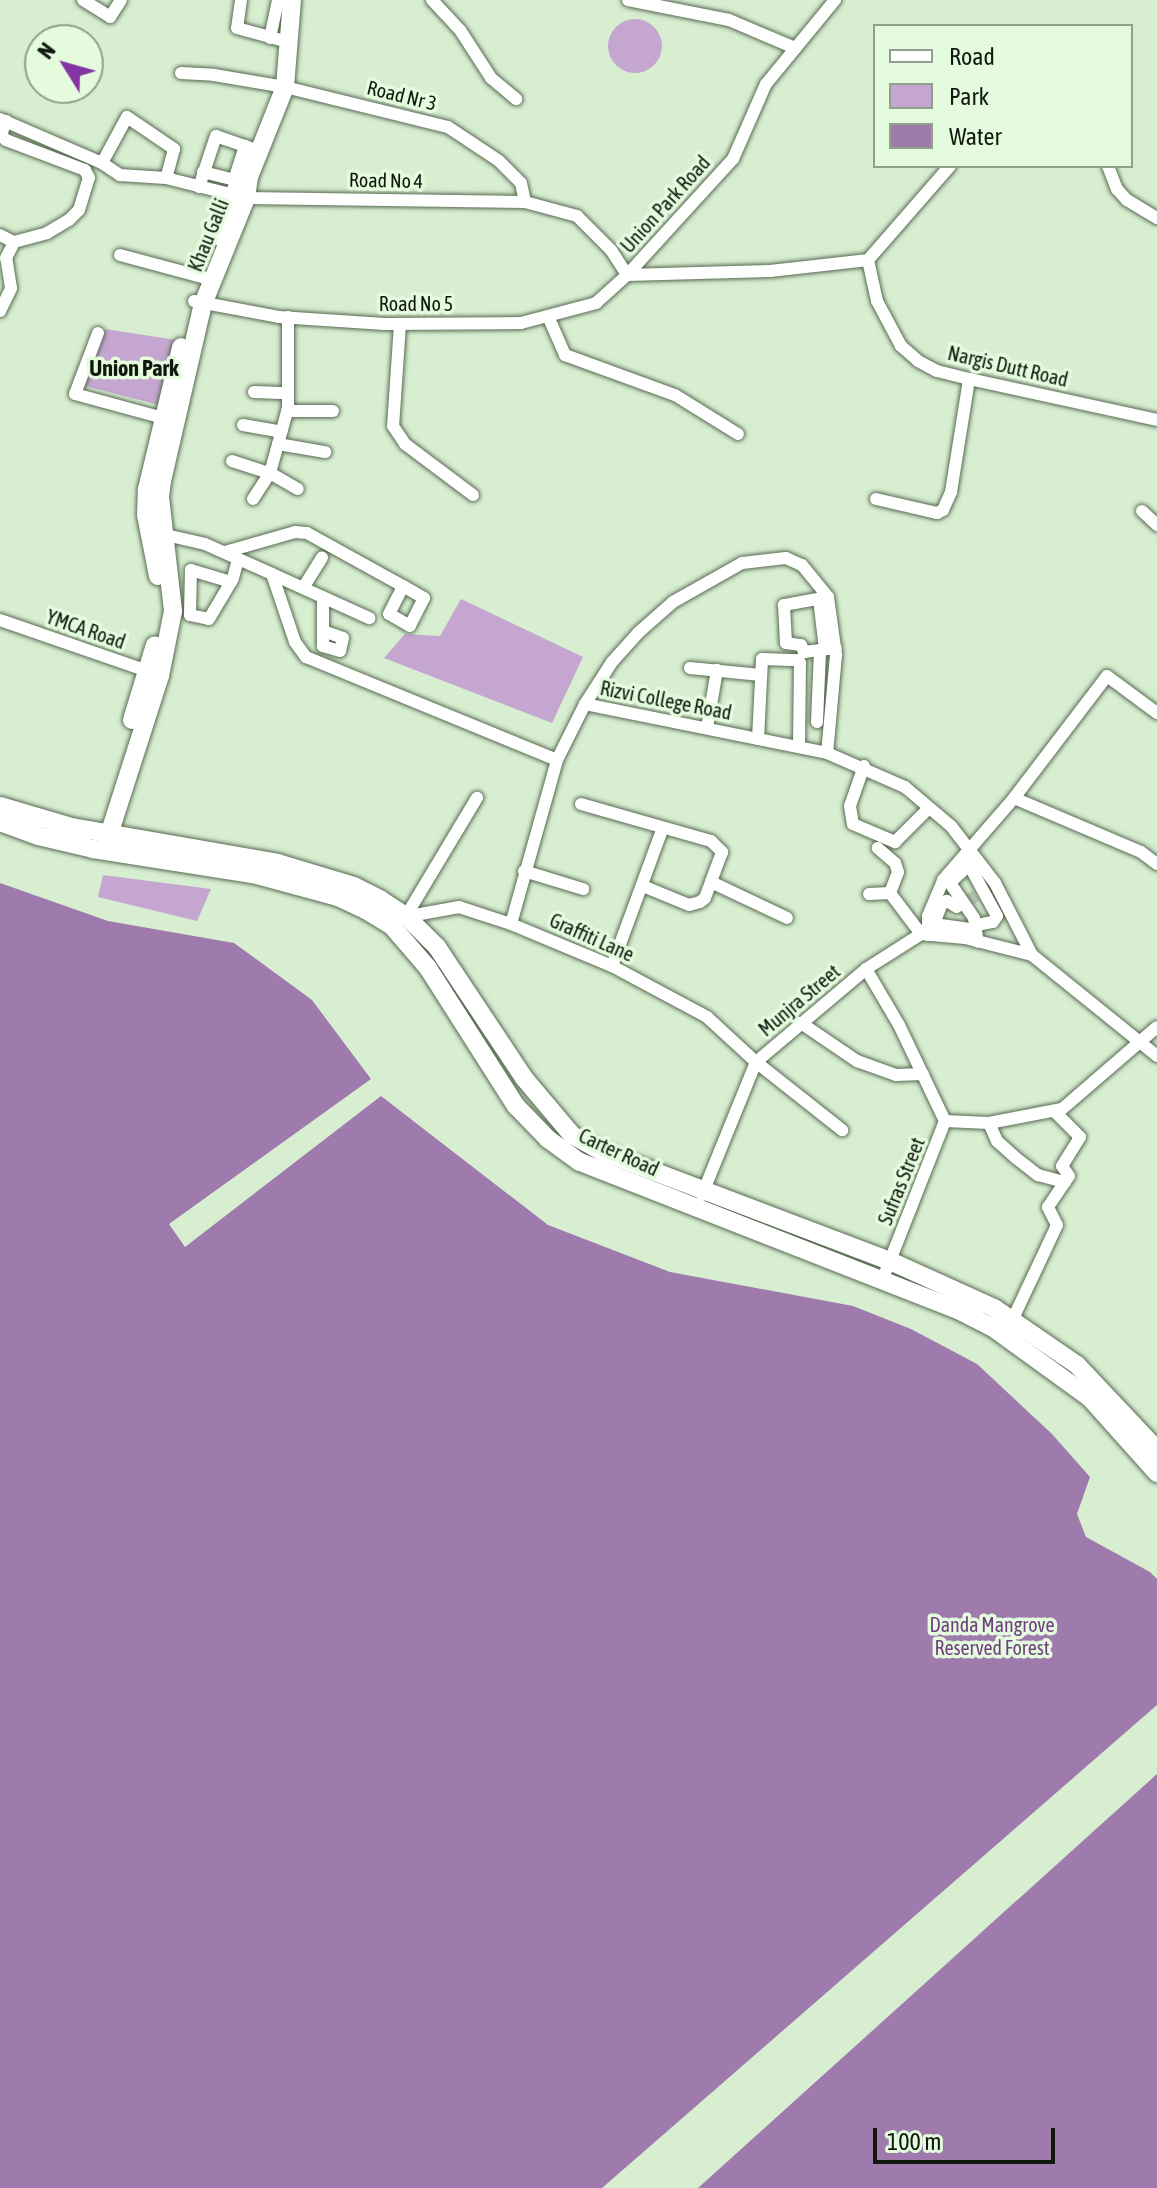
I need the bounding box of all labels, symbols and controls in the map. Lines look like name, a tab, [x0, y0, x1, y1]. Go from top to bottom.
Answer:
north arrow	[24, 24, 104, 104]
legend	[873, 24, 1133, 168]
text: N	[32, 38, 61, 64]
text: Road	[949, 43, 995, 70]
street label: Road Nr 3	[365, 75, 439, 115]
text: Park	[949, 83, 989, 110]
text: Water	[949, 123, 1002, 150]
street label: Union Park Road	[615, 151, 715, 257]
street label: Road No 4	[349, 167, 423, 193]
street label: Khau Galli	[183, 195, 233, 275]
street label: Road No 5	[379, 291, 453, 315]
street label: Nargis Dutt Road	[946, 341, 1070, 391]
district label: Union Park	[89, 356, 179, 382]
street label: YMCA Road	[43, 604, 129, 654]
street label: Rizvi College Road	[598, 675, 734, 725]
street label: Graffiti Lane	[546, 908, 638, 966]
street label: Munjra Street	[753, 959, 845, 1041]
street label: Carter Road	[575, 1123, 663, 1181]
street label: Sufras Street	[873, 1134, 929, 1228]
park label: Danda Mangrove Reserved Forest	[930, 1612, 1054, 1659]
scale bar	[877, 2112, 1059, 2162]
text: 100 m	[887, 2128, 941, 2155]

